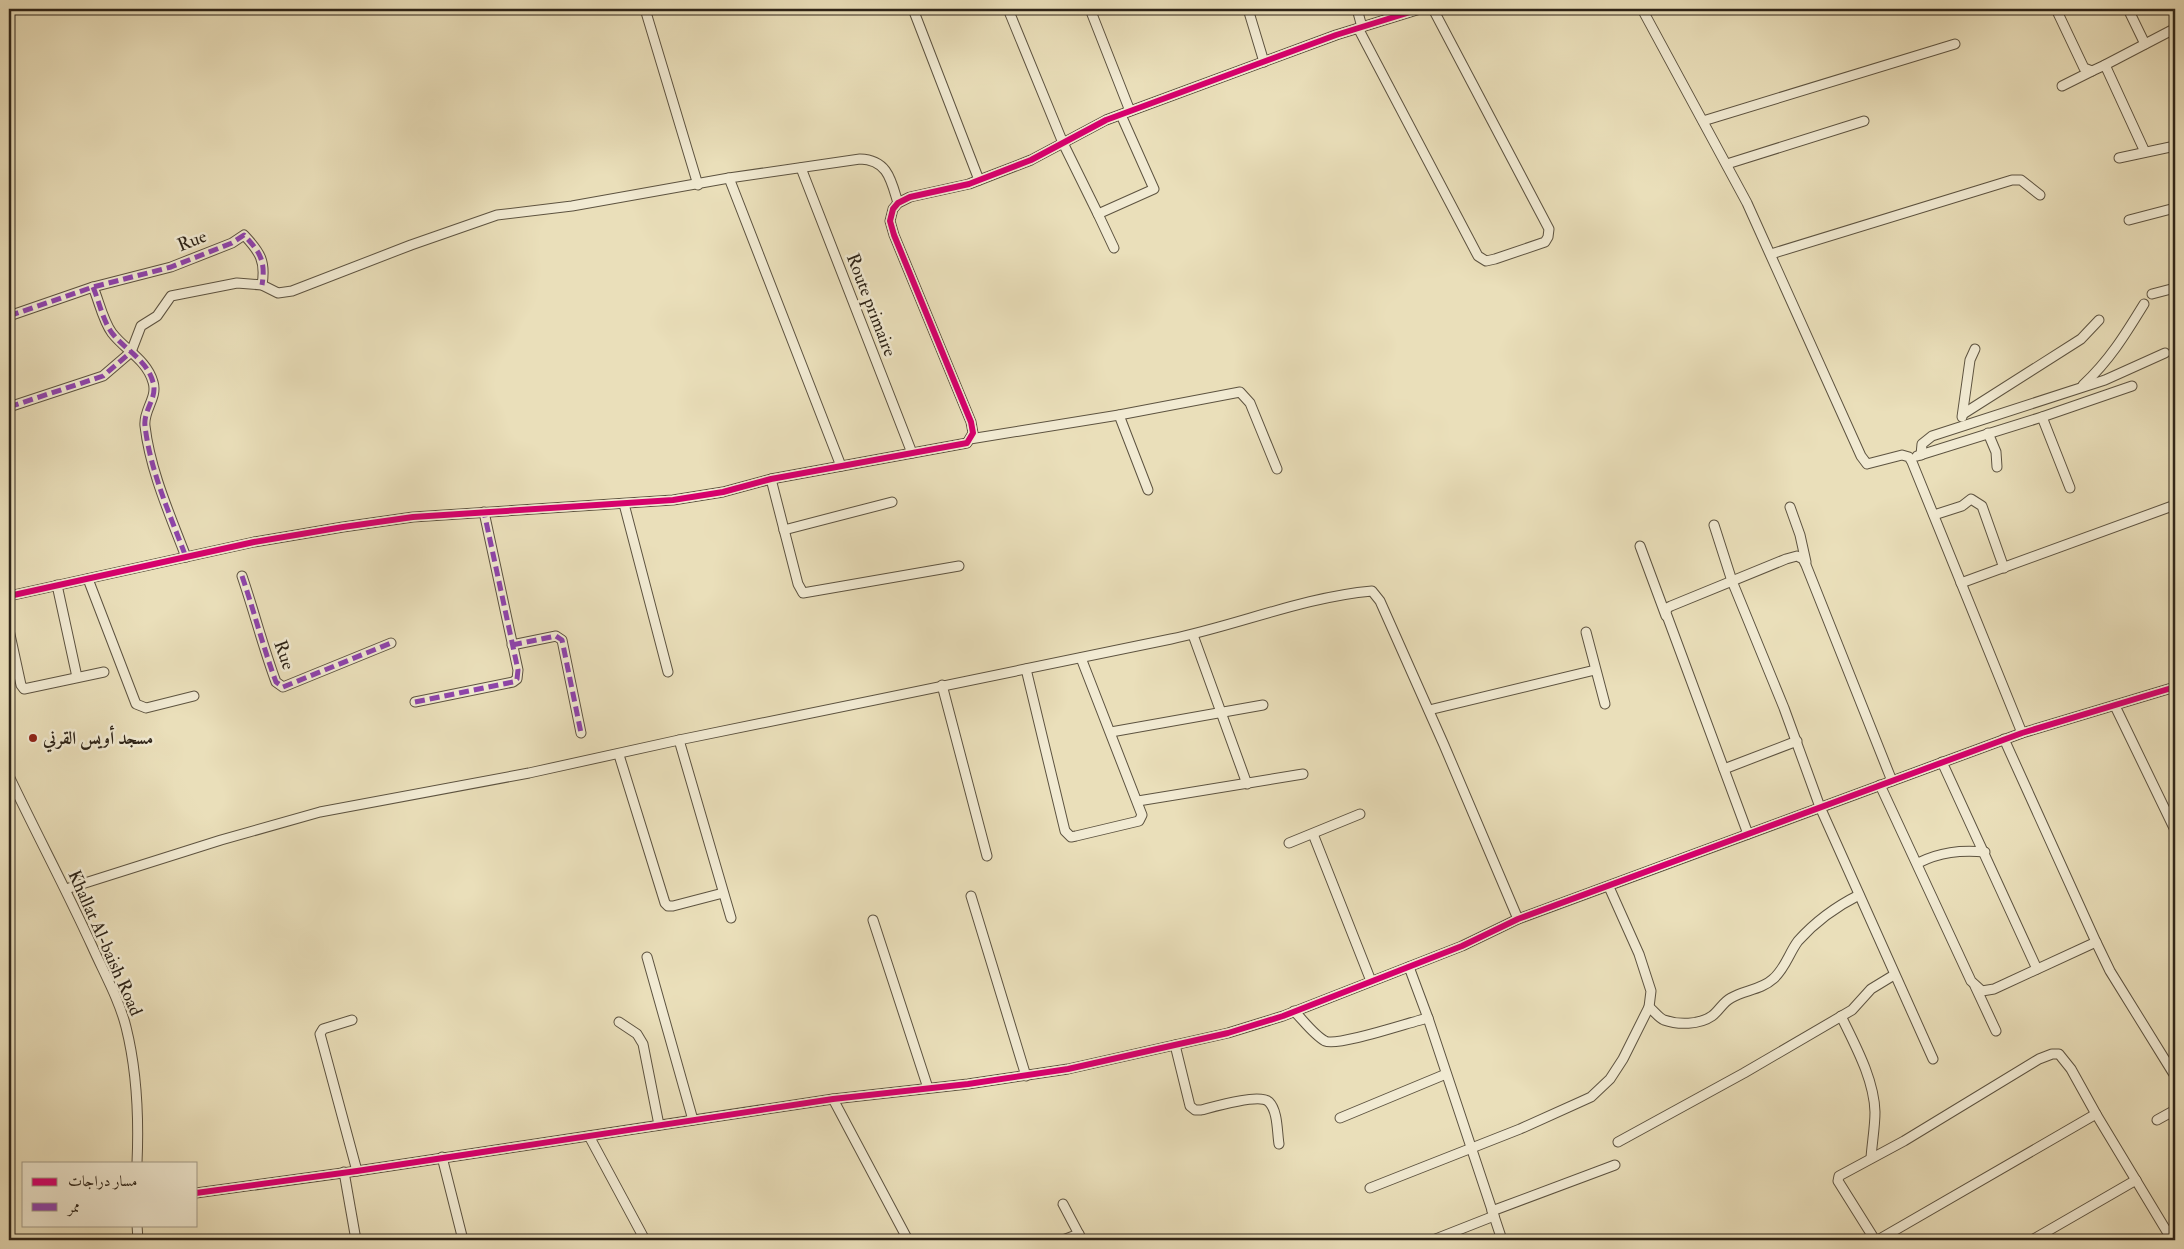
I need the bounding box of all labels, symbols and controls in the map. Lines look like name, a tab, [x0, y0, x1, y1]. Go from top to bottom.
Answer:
street label: Rue	[174, 225, 210, 257]
street label: Route primaire	[841, 250, 901, 360]
street label: Rue	[268, 637, 300, 673]
place label: مسجد أويس القرني	[42, 725, 153, 753]
marker: مسجد أويس القرني	[27, 732, 39, 744]
street label: Khallat Al-baish Road	[62, 866, 148, 1020]
legend	[22, 1162, 198, 1226]
text: مسار دراجات	[68, 1172, 137, 1191]
text: ممر	[66, 1198, 80, 1217]

